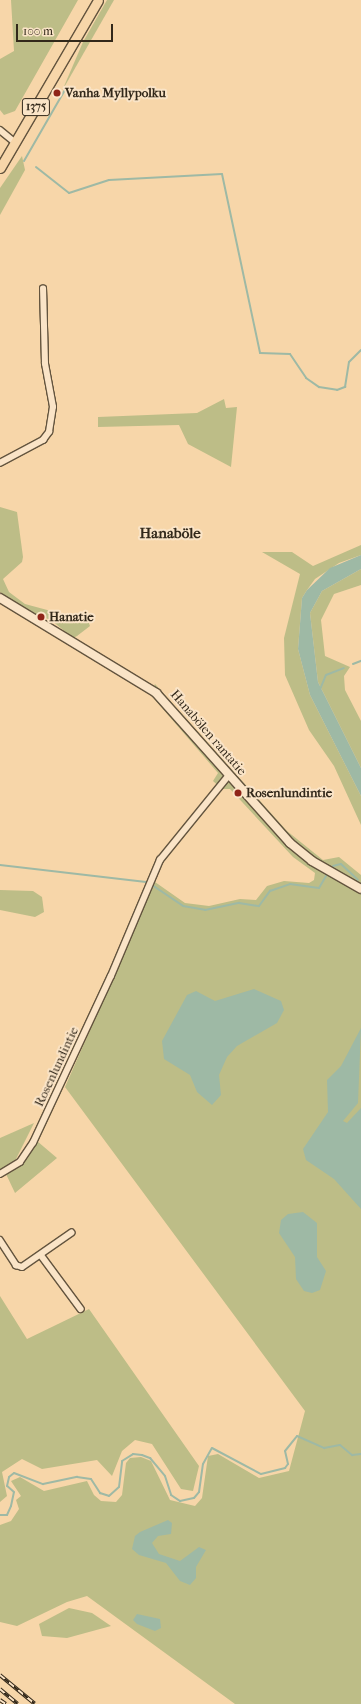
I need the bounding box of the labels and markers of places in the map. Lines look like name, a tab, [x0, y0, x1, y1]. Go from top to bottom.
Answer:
place label: Vanha Myllypolku	[65, 85, 166, 101]
marker: Vanha Myllypolku	[52, 88, 62, 98]
place label: Hanatie	[49, 609, 94, 625]
marker: Hanatie	[36, 612, 46, 622]
place label: Rosenlundintie	[246, 785, 332, 801]
marker: Rosenlundintie	[233, 788, 243, 798]

